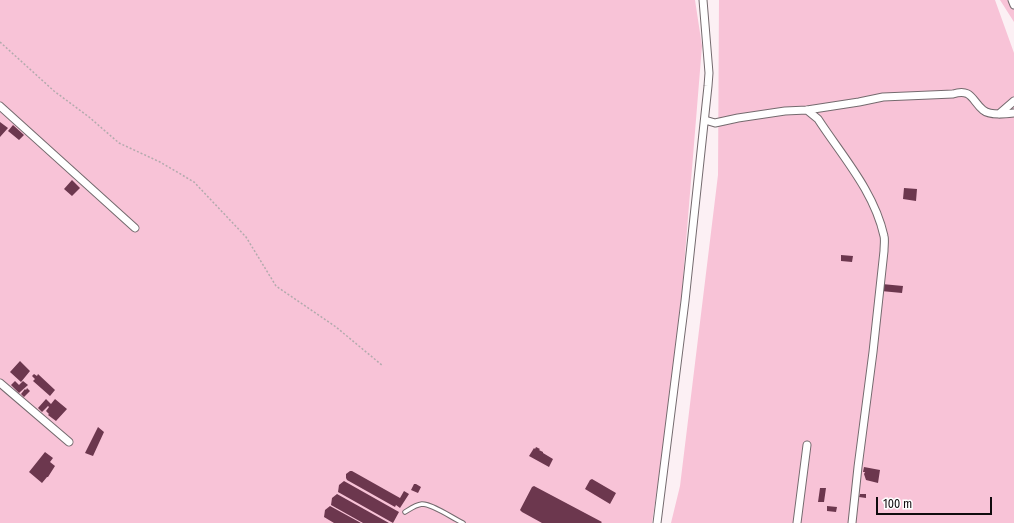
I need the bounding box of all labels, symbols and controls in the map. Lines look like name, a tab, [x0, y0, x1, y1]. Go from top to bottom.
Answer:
scale bar	[878, 489, 994, 515]
text: 100 m	[883, 497, 912, 511]

